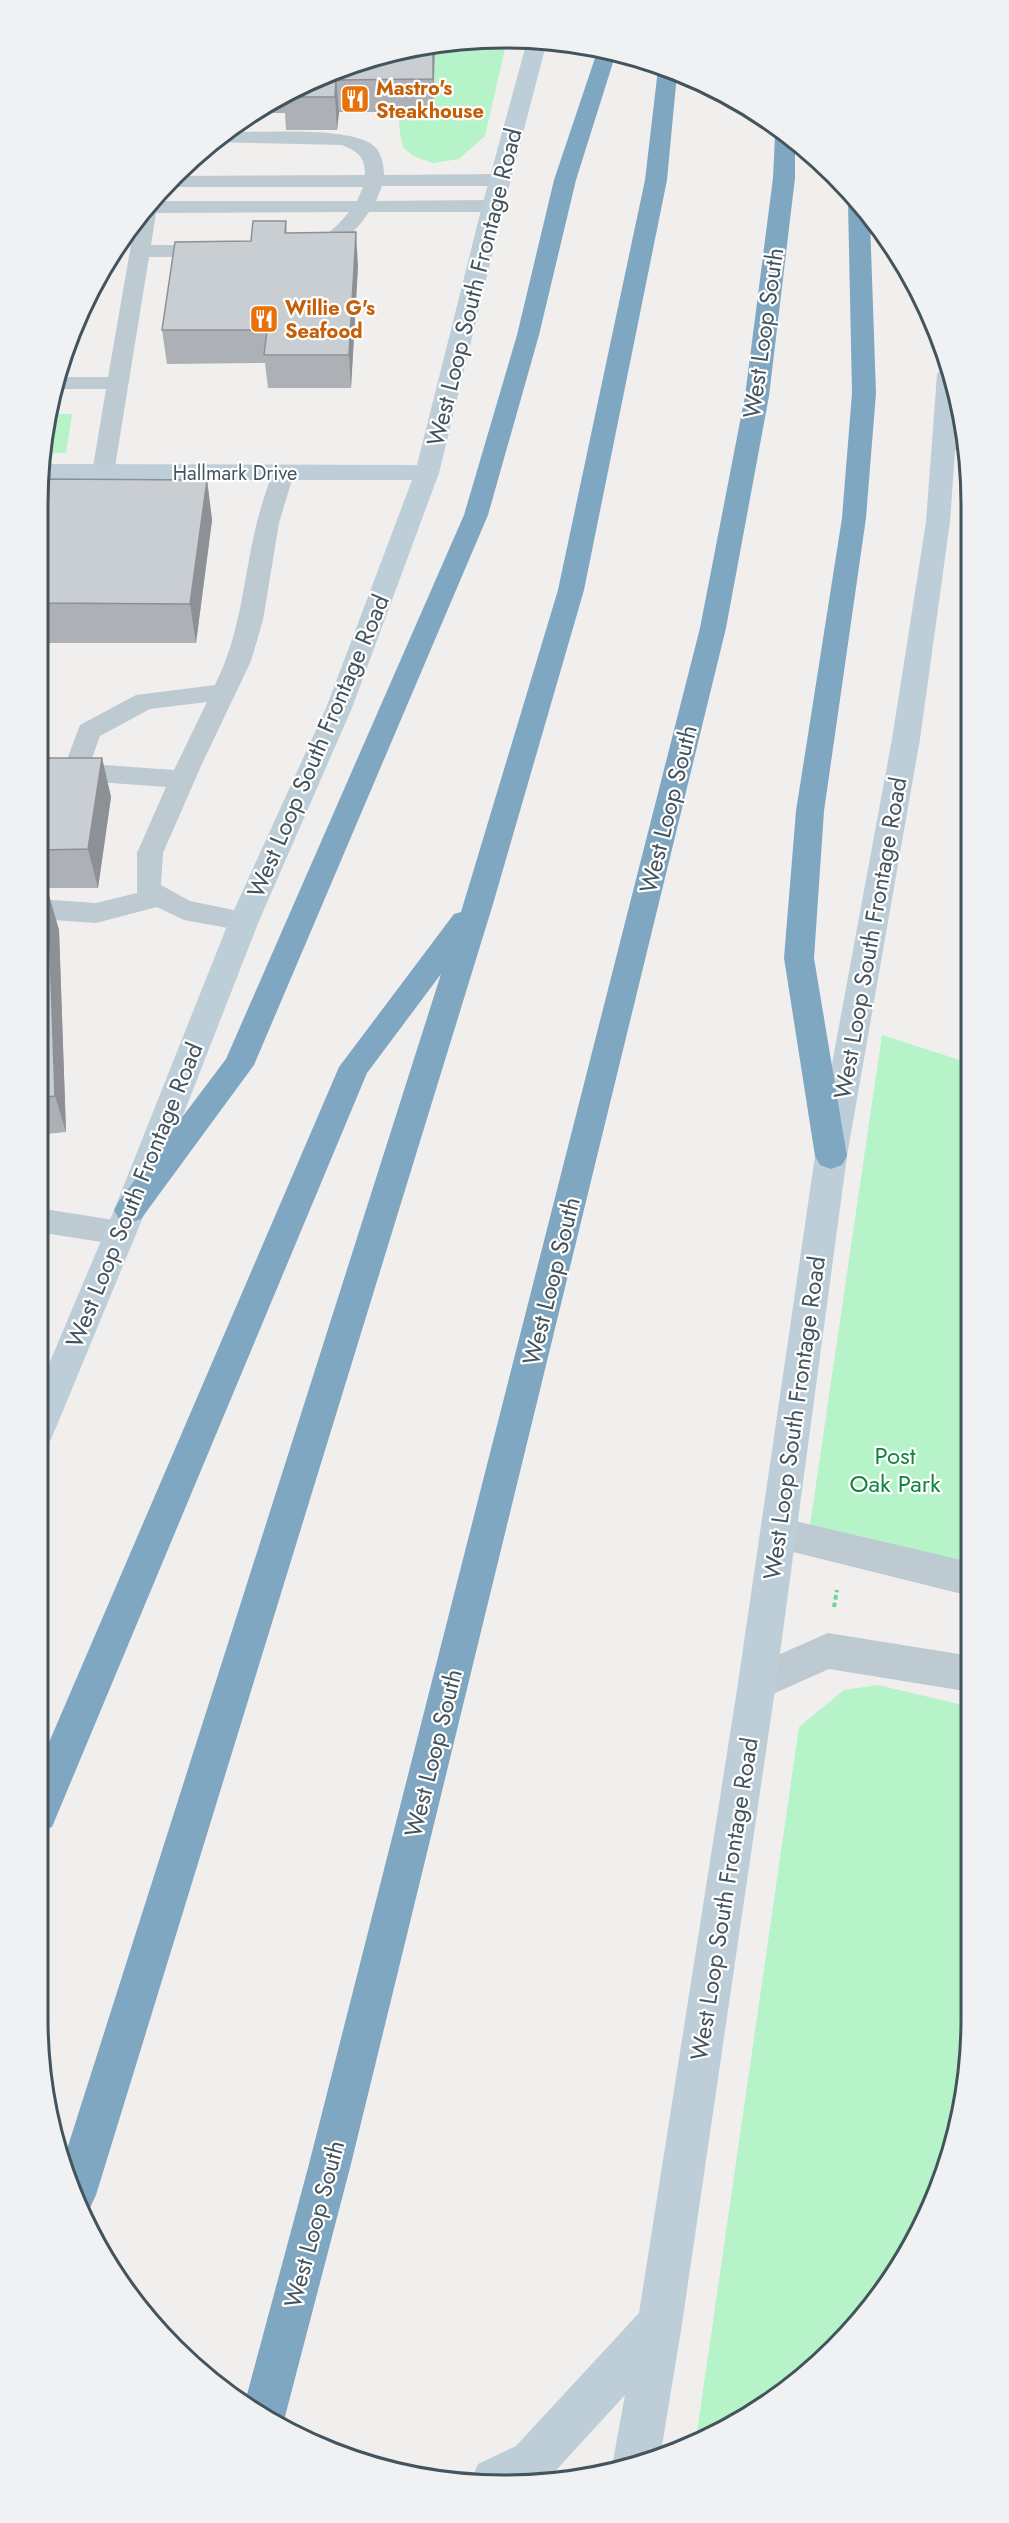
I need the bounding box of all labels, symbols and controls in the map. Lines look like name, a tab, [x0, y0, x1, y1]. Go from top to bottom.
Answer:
place label: Mastro's Steakhouse	[376, 74, 484, 126]
restaurant icon: Mastro's Steakhouse	[339, 83, 371, 115]
street label: West Loop South Frontage Road	[418, 124, 530, 450]
street label: West Loop South	[734, 245, 792, 421]
place label: Willie G's Seafood	[285, 294, 375, 346]
restaurant icon: Willie G's Seafood	[248, 303, 280, 335]
street label: Hallmark Drive	[173, 459, 297, 488]
street label: West Loop South Frontage Road	[238, 589, 398, 903]
street label: West Loop South	[630, 721, 706, 897]
street label: West Loop South Frontage Road	[824, 774, 916, 1102]
street label: West Loop South Frontage Road	[57, 1037, 211, 1353]
street label: West Loop South	[513, 1193, 589, 1369]
street label: West Loop South Frontage Road	[754, 1254, 834, 1582]
park label: Post Oak Park	[849, 1438, 941, 1501]
street label: West Loop South	[395, 1665, 471, 1841]
street label: West Loop South Frontage Road	[681, 1735, 767, 2063]
street label: West Loop South	[275, 2136, 353, 2312]

